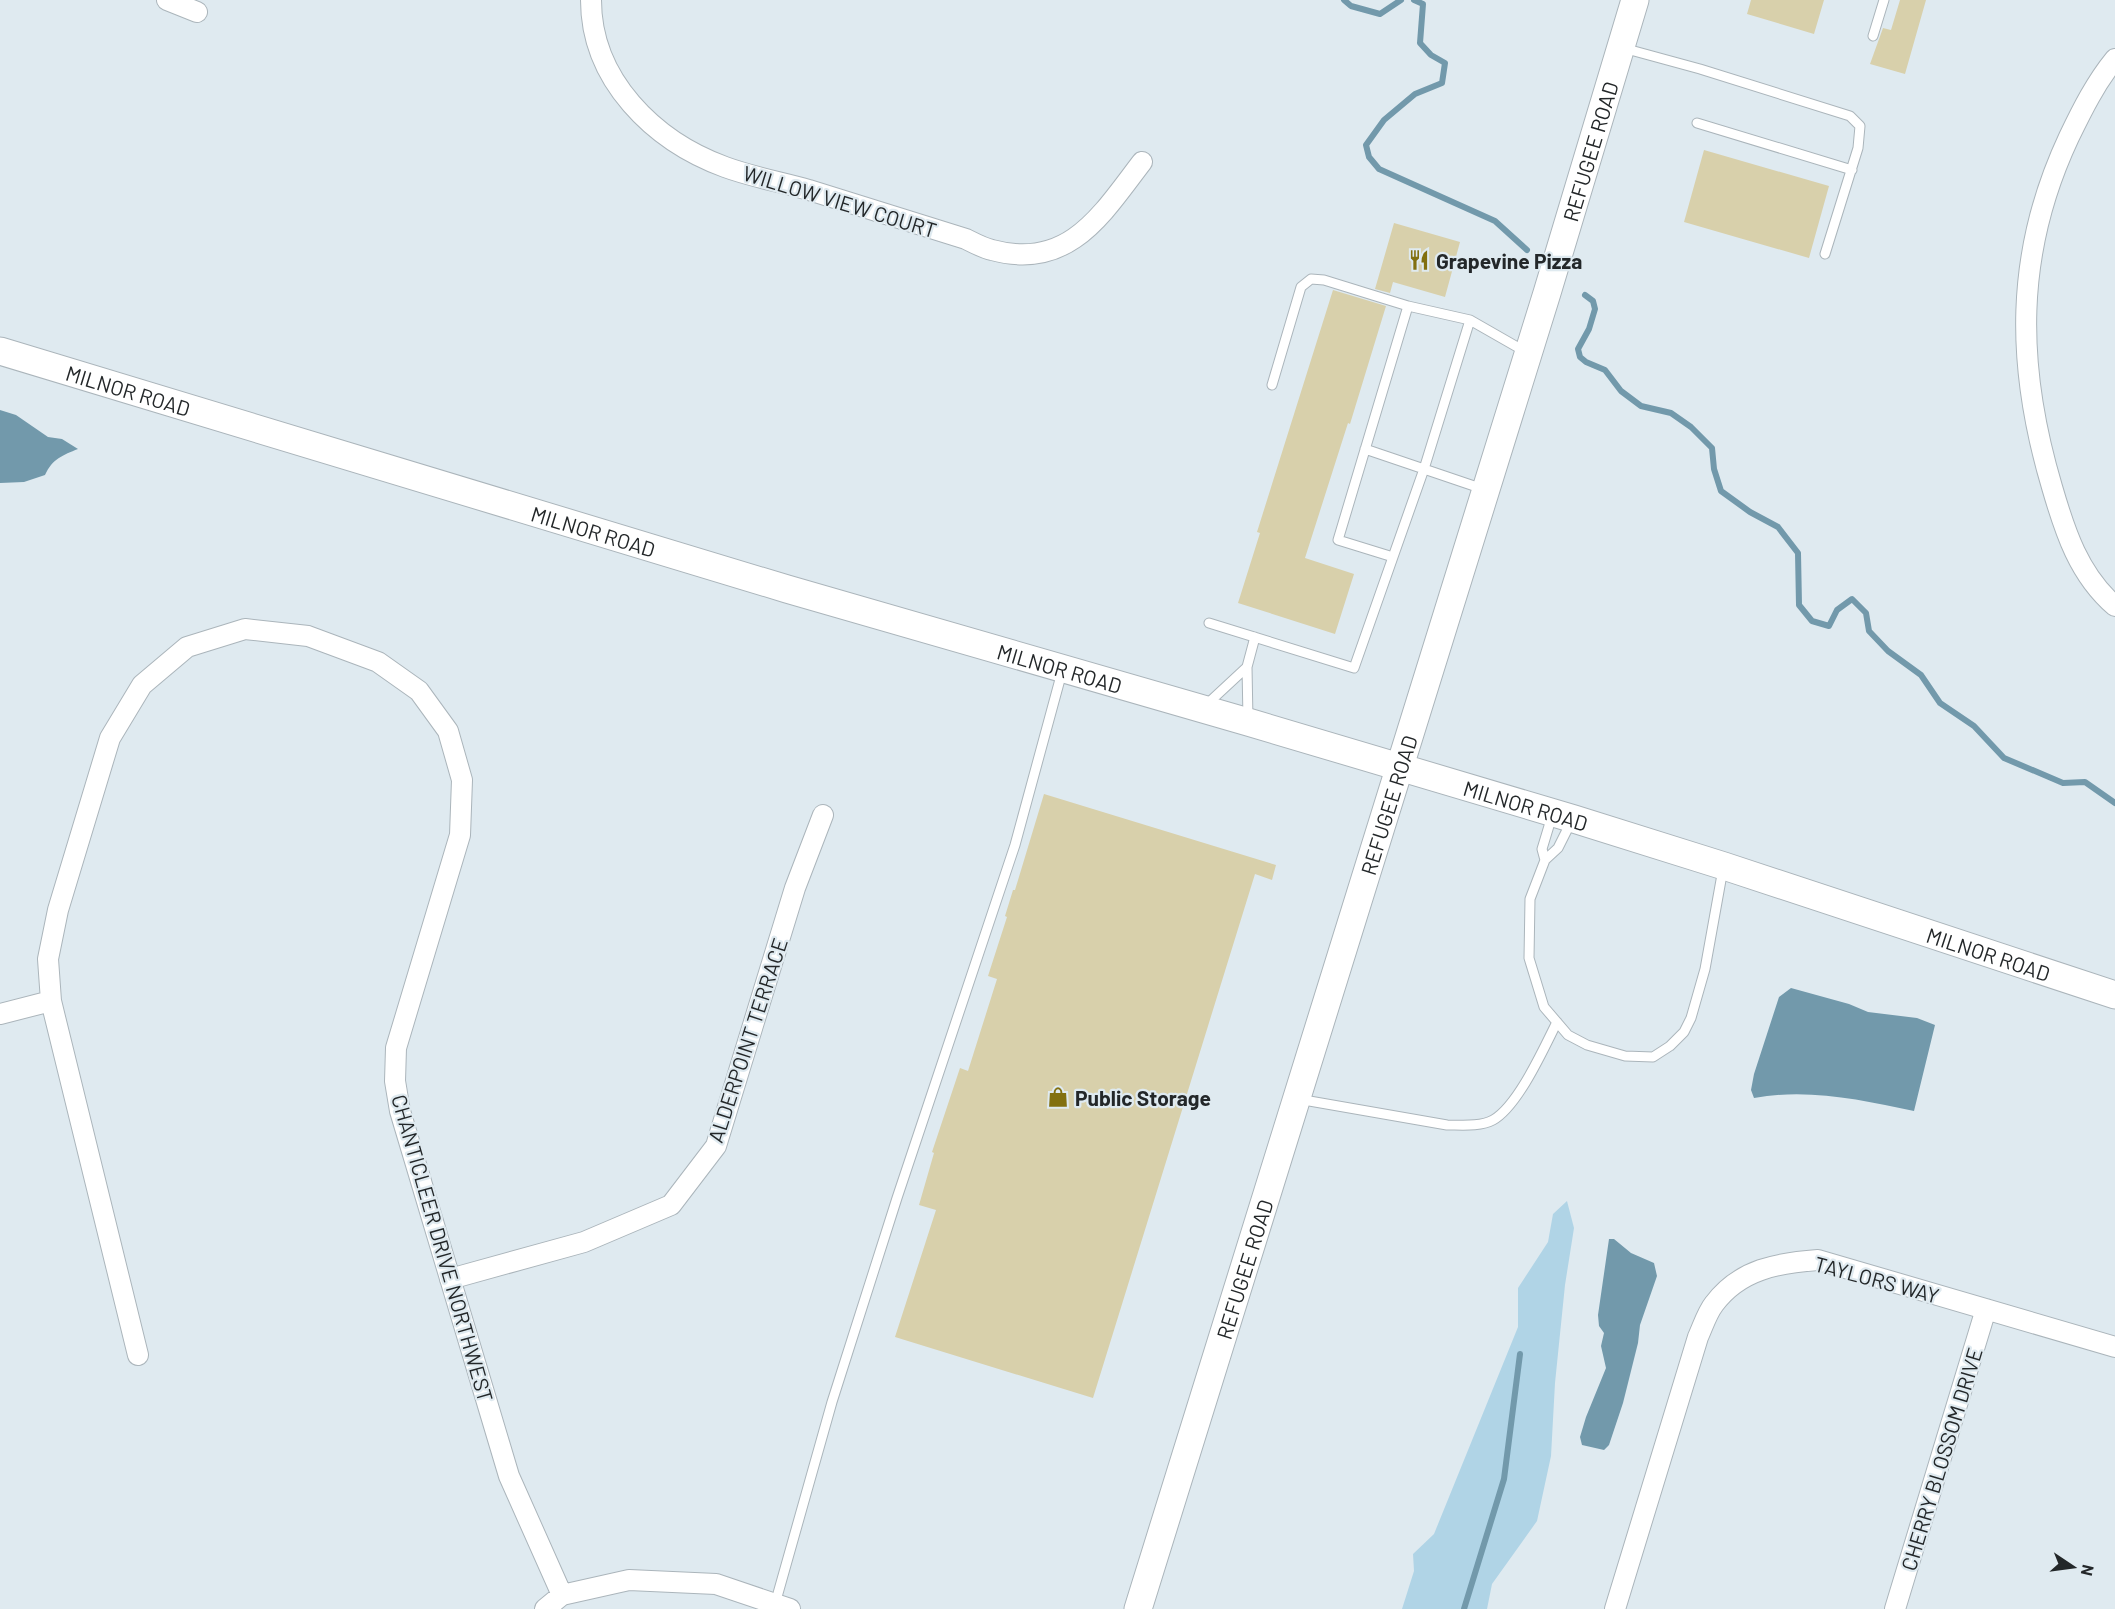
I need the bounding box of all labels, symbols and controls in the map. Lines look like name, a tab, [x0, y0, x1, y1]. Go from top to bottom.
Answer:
street label: REFUGEE ROAD	[1557, 78, 1622, 224]
street label: WILLOW VIEW COURT	[740, 160, 940, 242]
restaurant icon: Grapevine Pizza	[1407, 248, 1431, 272]
place label: Grapevine Pizza	[1436, 248, 1582, 273]
street label: MILNOR ROAD	[63, 359, 193, 420]
street label: MILNOR ROAD	[528, 500, 659, 561]
street label: MILNOR ROAD	[995, 638, 1125, 697]
street label: REFUGEE ROAD	[1354, 732, 1421, 878]
street label: MILNOR ROAD	[1461, 774, 1591, 835]
street label: MILNOR ROAD	[1924, 921, 2054, 985]
street label: ALDERPOINT TERRACE	[702, 935, 792, 1145]
shop icon: Public Storage	[1046, 1085, 1070, 1109]
place label: Public Storage	[1075, 1085, 1211, 1110]
street label: CHANTICLEER DRIVE NORTHWEST	[387, 1091, 499, 1405]
street label: REFUGEE ROAD	[1210, 1196, 1277, 1342]
street label: TAYLORS WAY	[1812, 1250, 1942, 1308]
street label: CHERRY BLOSSOM DRIVE	[1895, 1345, 1987, 1573]
north arrow	[2043, 1537, 2103, 1597]
text: N	[2078, 1563, 2099, 1578]

